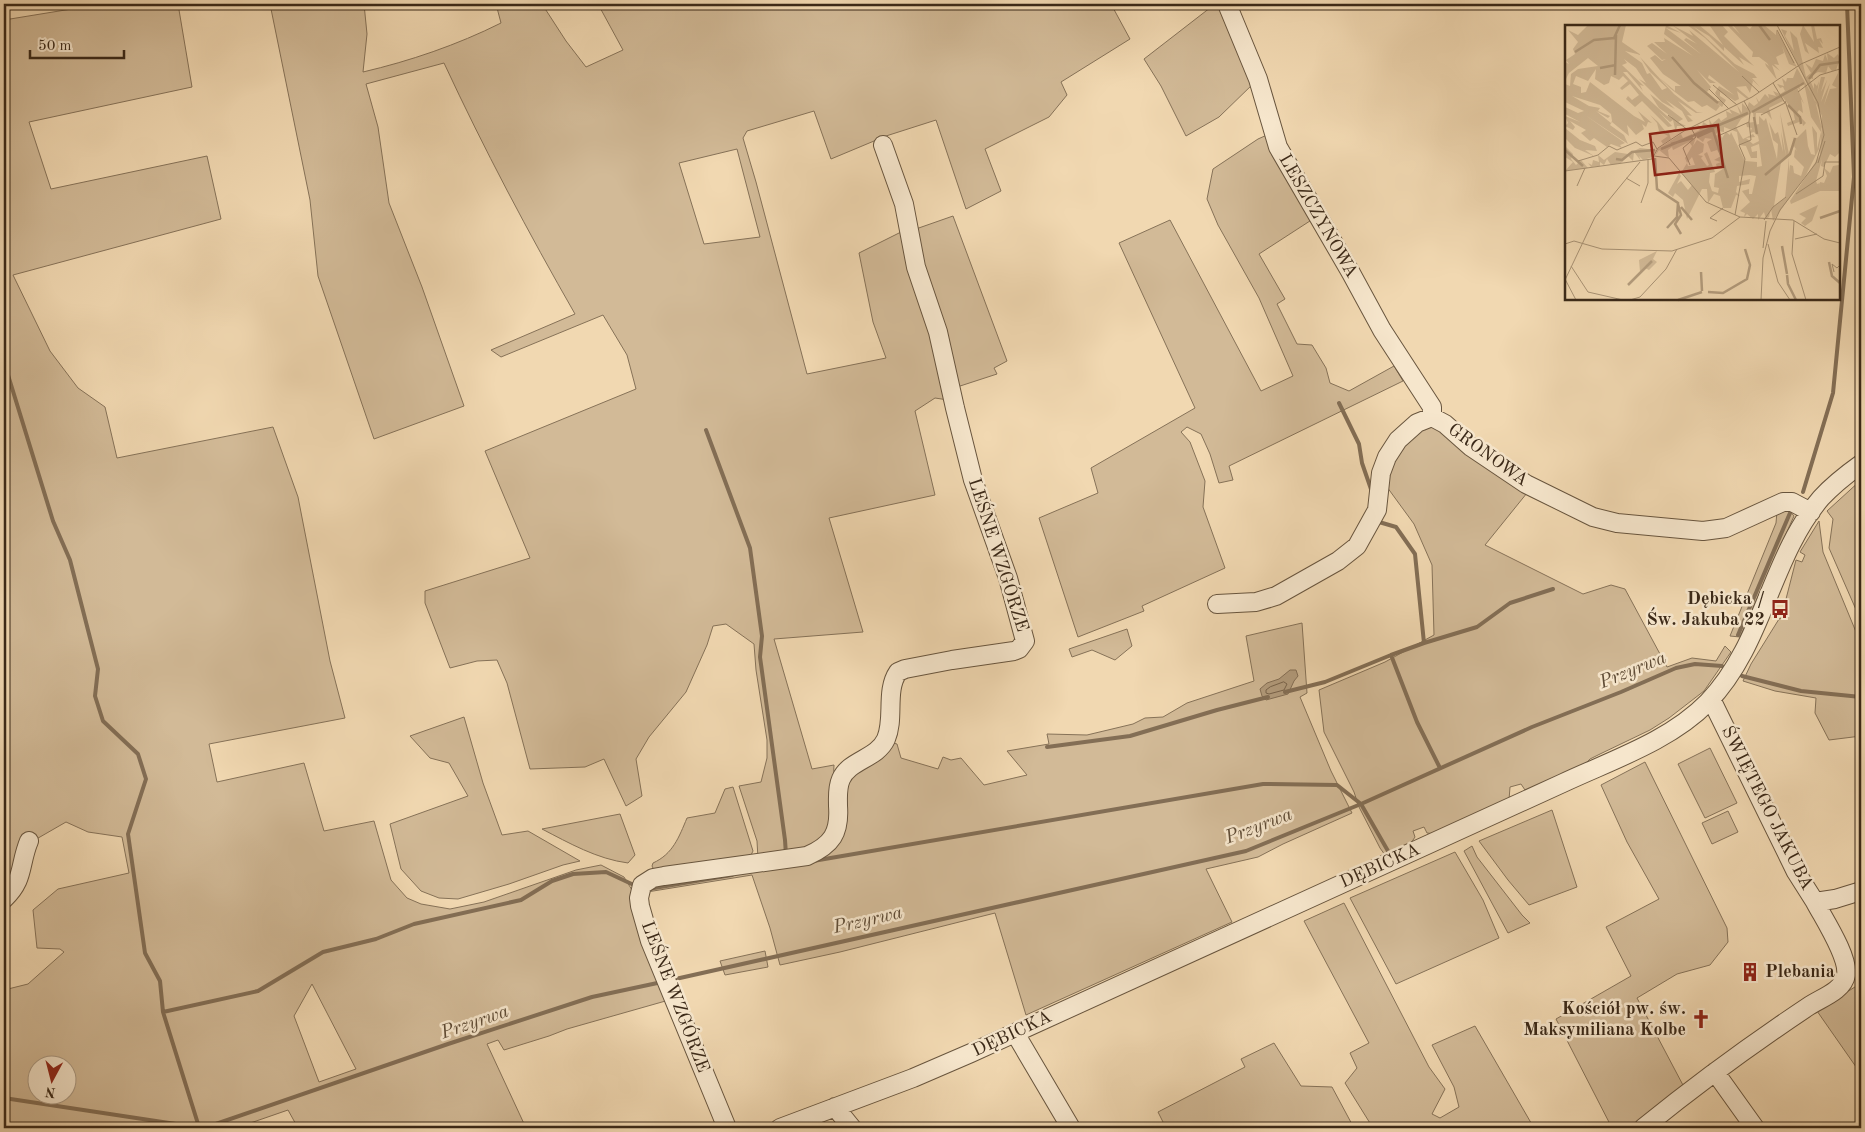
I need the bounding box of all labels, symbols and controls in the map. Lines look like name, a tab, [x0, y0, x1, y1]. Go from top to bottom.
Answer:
inset map	[1565, 25, 1840, 300]
scale bar	[30, 28, 124, 60]
text: 50 m	[38, 39, 72, 54]
street label: LESZCZYNOWA	[1275, 151, 1361, 281]
street label: GRONOWA	[1445, 420, 1531, 490]
street label: LEŚNE WZGÓRZE	[965, 474, 1036, 634]
place label: Dębicka / Św. Jakuba 22	[1646, 590, 1765, 629]
bus stop icon: Dębicka / Św. Jakuba 22	[1769, 598, 1791, 620]
water label: Przyrwa	[1596, 649, 1669, 693]
street label: ŚWIĘTEGO JAKUBA	[1718, 721, 1821, 893]
water label: Przyrwa	[1222, 805, 1295, 849]
street label: DĘBICKA	[1337, 840, 1423, 892]
water label: Przyrwa	[830, 904, 905, 938]
street label: LEŚNE WZGÓRZE	[638, 917, 717, 1075]
building icon: Plebania	[1739, 961, 1761, 983]
place label: Plebania	[1765, 963, 1835, 981]
place label: Kościół pw. św. Maksymiliana Kolbe	[1523, 1000, 1686, 1039]
water label: Przyrwa	[438, 1003, 511, 1044]
street label: DĘBICKA	[969, 1008, 1055, 1060]
church icon: Kościół pw. św. Maksymiliana Kolbe	[1690, 1008, 1712, 1030]
north arrow	[28, 1054, 78, 1104]
text: N	[44, 1084, 57, 1100]

